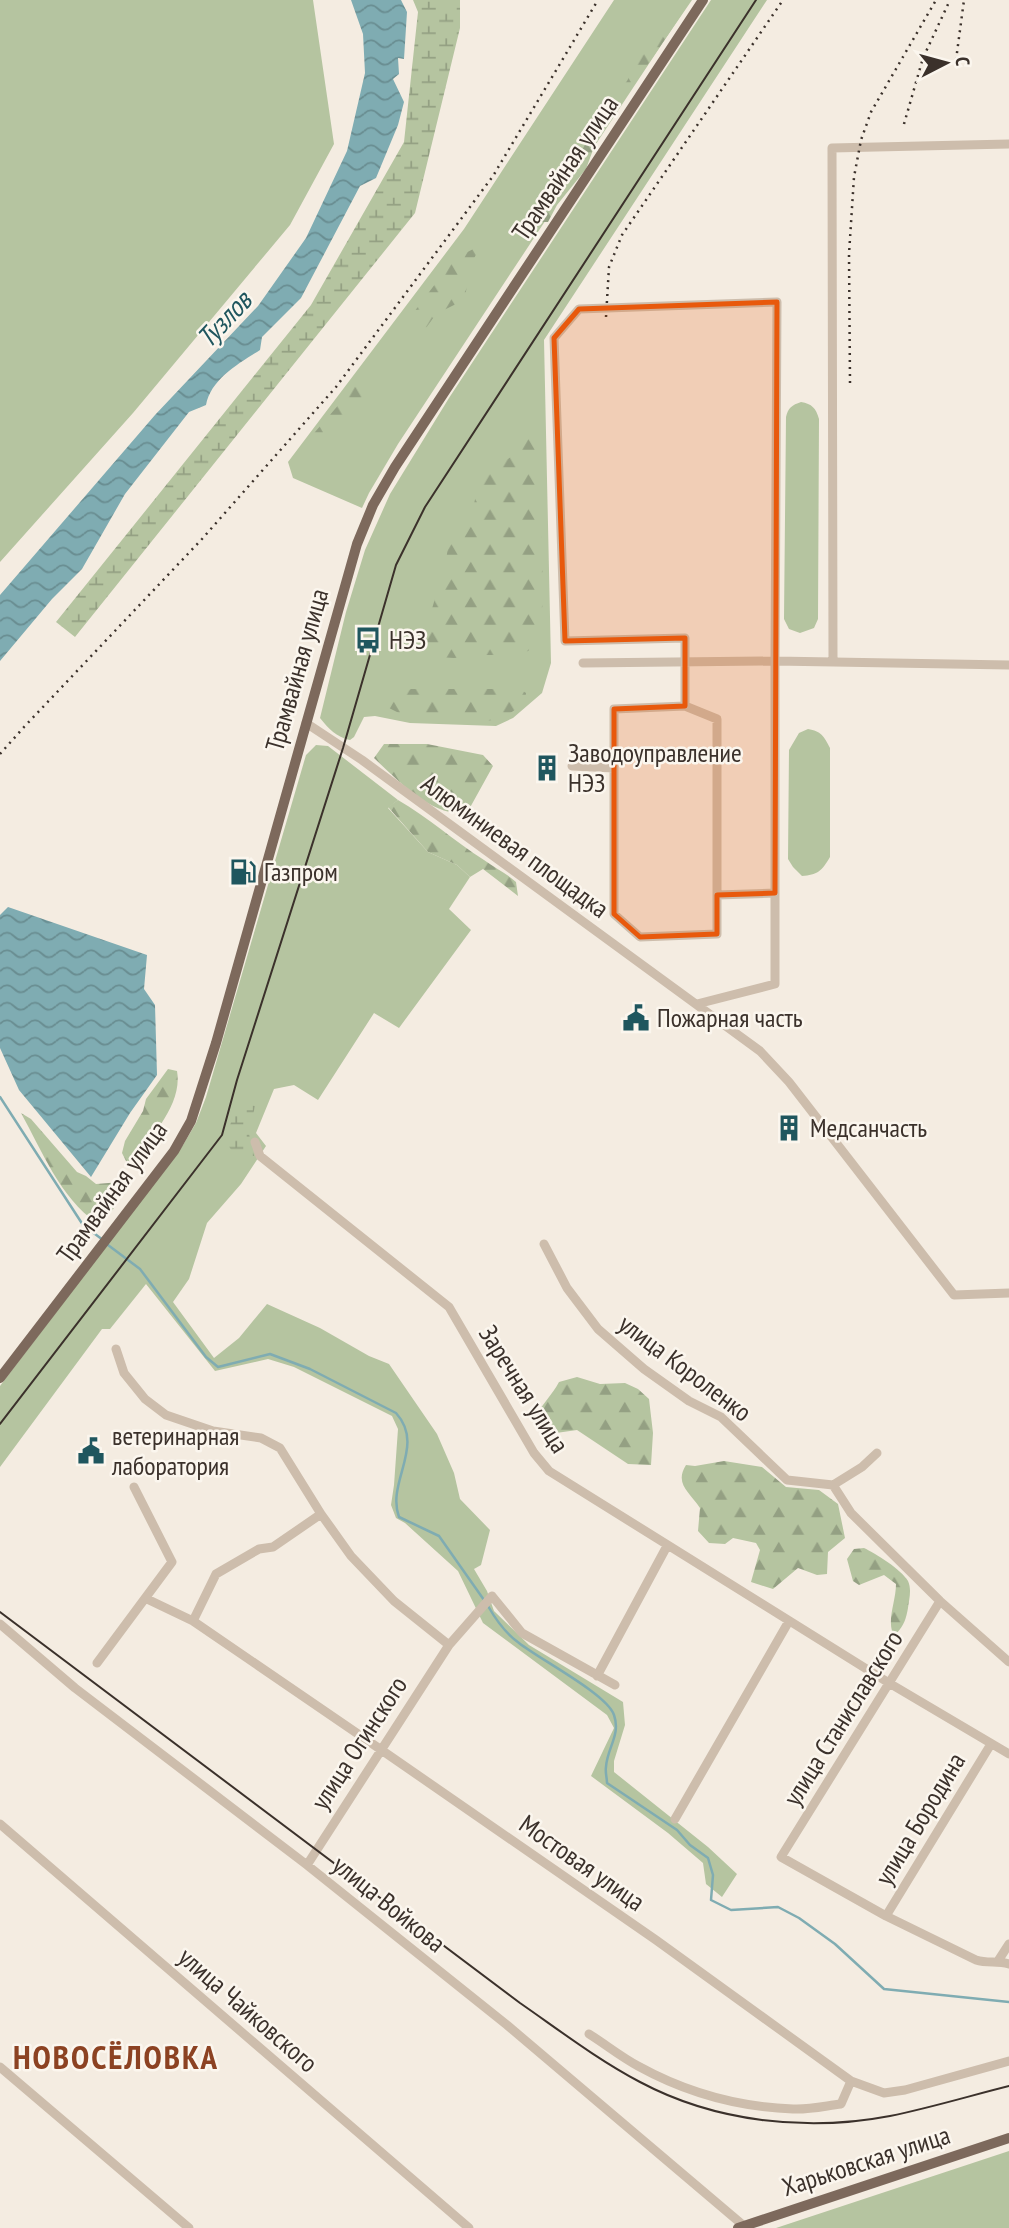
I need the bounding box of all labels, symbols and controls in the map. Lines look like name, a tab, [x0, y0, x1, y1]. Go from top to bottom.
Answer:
north arrow	[911, 28, 981, 98]
text: С	[951, 56, 975, 67]
street label: Трамвайная улица	[504, 89, 625, 246]
water label: Тузлов	[188, 281, 260, 355]
street label: Трамвайная улица	[258, 585, 335, 755]
place label: НЭЗ	[389, 623, 426, 656]
bus stop icon: НЭЗ	[353, 625, 383, 655]
place label: Заводоуправление НЭЗ	[568, 736, 742, 799]
building icon: Заводоуправление НЭЗ	[532, 753, 562, 783]
street label: Алюминиевая площадка	[415, 766, 616, 925]
place label: Газпром	[264, 855, 338, 888]
fuel station icon: Газпром	[228, 857, 258, 887]
place label: Пожарная часть	[657, 1001, 803, 1034]
public building icon: Пожарная часть	[621, 1003, 651, 1033]
place label: Медсанчасть	[810, 1111, 927, 1144]
building icon: Медсанчасть	[774, 1113, 804, 1143]
street label: Трамвайная улица	[49, 1114, 174, 1269]
street label: улица Короленко	[612, 1307, 758, 1428]
street label: Заречная улица	[472, 1319, 577, 1459]
place label: ветеринарная лаборатория	[111, 1419, 239, 1482]
public building icon: ветеринарная лаборатория	[76, 1436, 106, 1466]
street label: улица Станиславского	[775, 1624, 910, 1811]
street label: улица Огинского	[303, 1670, 414, 1816]
street label: улица Бородина	[867, 1747, 972, 1891]
street label: Мостовая улица	[513, 1807, 651, 1918]
street label: улица Войкова	[326, 1848, 452, 1959]
street label: улица Чайковского	[172, 1940, 325, 2079]
district label: НОВОСЁЛОВКА	[13, 2035, 219, 2078]
street label: Харьковская улица	[778, 2118, 954, 2203]

